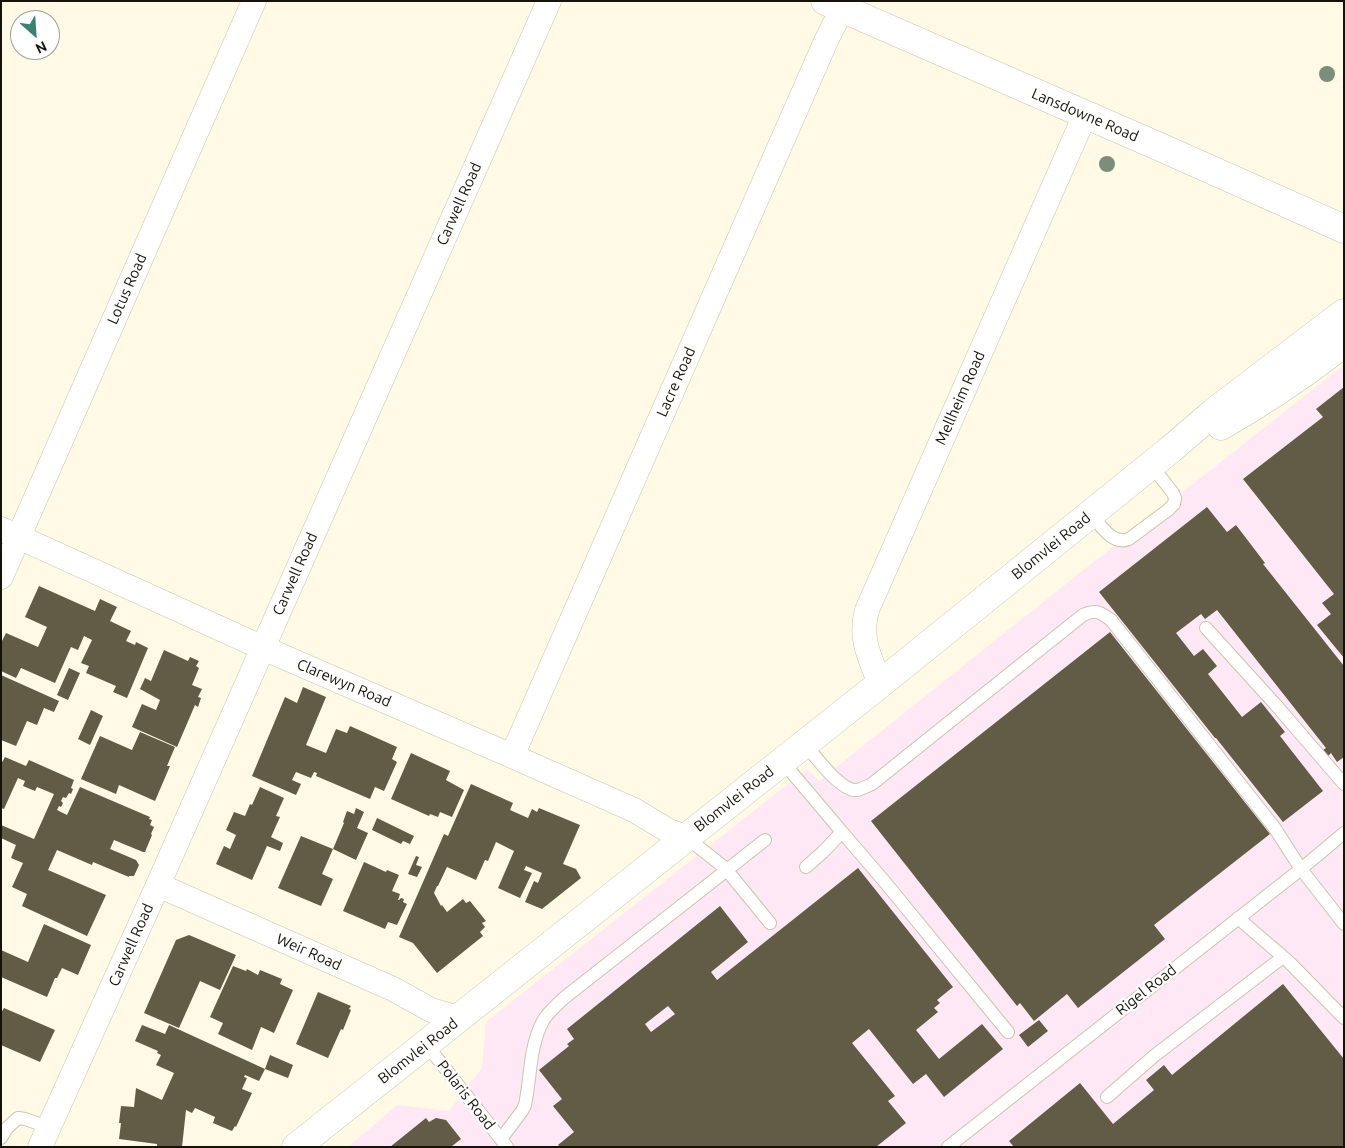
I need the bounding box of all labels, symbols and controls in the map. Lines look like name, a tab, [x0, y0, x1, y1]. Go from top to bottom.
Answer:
north arrow	[10, 10, 60, 60]
text: N	[33, 38, 49, 57]
street label: Lansdowne Road	[1029, 84, 1141, 146]
street label: Carwell Road	[433, 160, 485, 248]
street label: Lotus Road	[103, 251, 151, 327]
street label: Lacre Road	[653, 344, 699, 420]
street label: Mellheim Road	[931, 348, 989, 448]
street label: Blomvlei Road	[1008, 509, 1094, 583]
street label: Carwell Road	[269, 530, 321, 618]
street label: Clarewyn Road	[294, 655, 394, 711]
street label: Blomvlei Road	[690, 762, 778, 836]
street label: Carwell Road	[105, 901, 157, 989]
street label: Weir Road	[274, 930, 344, 974]
street label: Rigel Road	[1112, 961, 1180, 1019]
street label: Blomvlei Road	[374, 1014, 462, 1088]
street label: Polaris Road	[433, 1057, 499, 1133]

